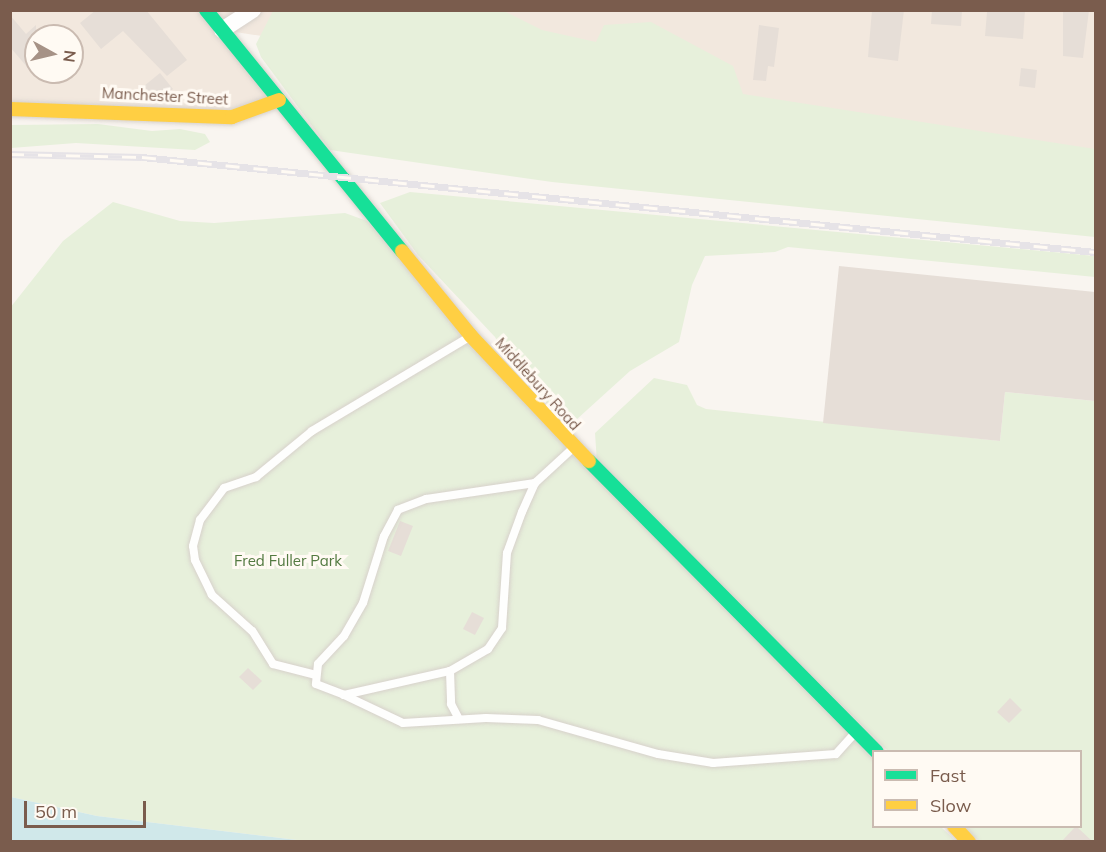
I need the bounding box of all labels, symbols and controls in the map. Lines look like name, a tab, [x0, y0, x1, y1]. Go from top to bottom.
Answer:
north arrow	[24, 24, 84, 84]
text: N	[59, 49, 81, 64]
street label: Manchester Street	[101, 84, 229, 108]
street label: Middlebury Road	[492, 334, 584, 434]
park label: Fred Fuller Park	[234, 552, 342, 570]
legend	[872, 750, 1082, 828]
text: Fast	[930, 764, 966, 787]
scale bar	[27, 789, 148, 827]
text: Slow	[930, 794, 971, 817]
text: 50 m	[35, 800, 77, 823]

